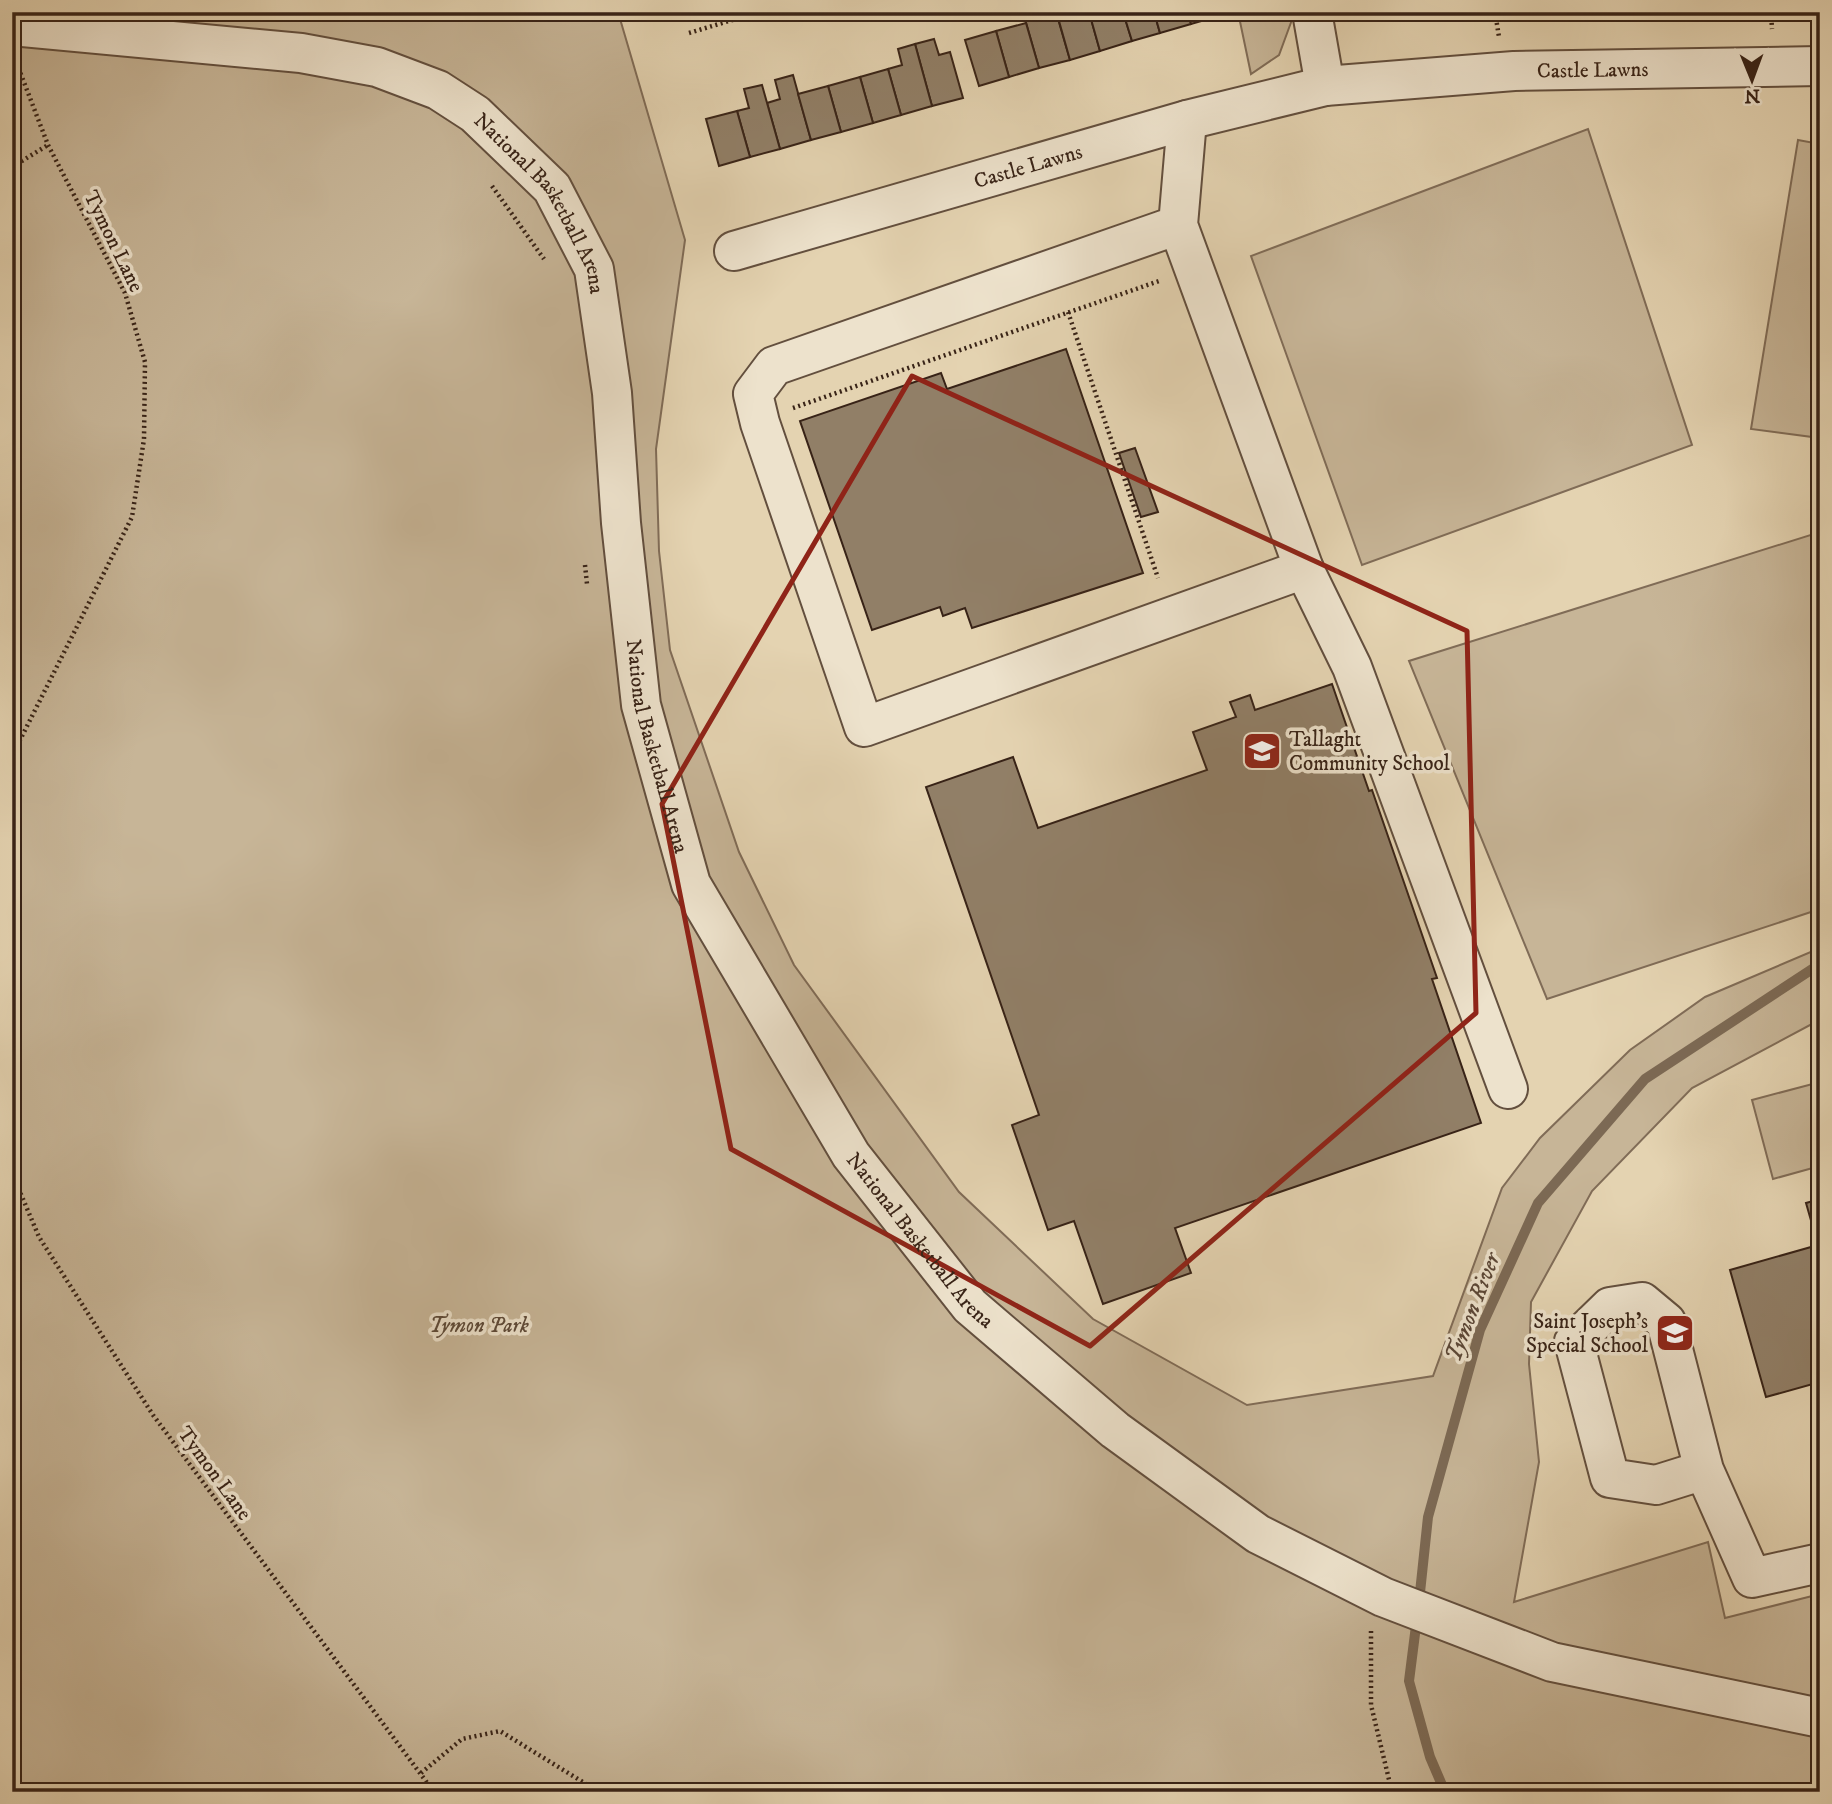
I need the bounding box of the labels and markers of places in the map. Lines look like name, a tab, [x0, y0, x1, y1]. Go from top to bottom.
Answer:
place label: Tallaght Community School	[1289, 727, 1451, 777]
school or university icon: Tallaght Community School	[1241, 730, 1283, 772]
place label: Saint Joseph's Special School	[1526, 1309, 1649, 1359]
school or university icon: Saint Joseph's Special School	[1654, 1312, 1696, 1354]

